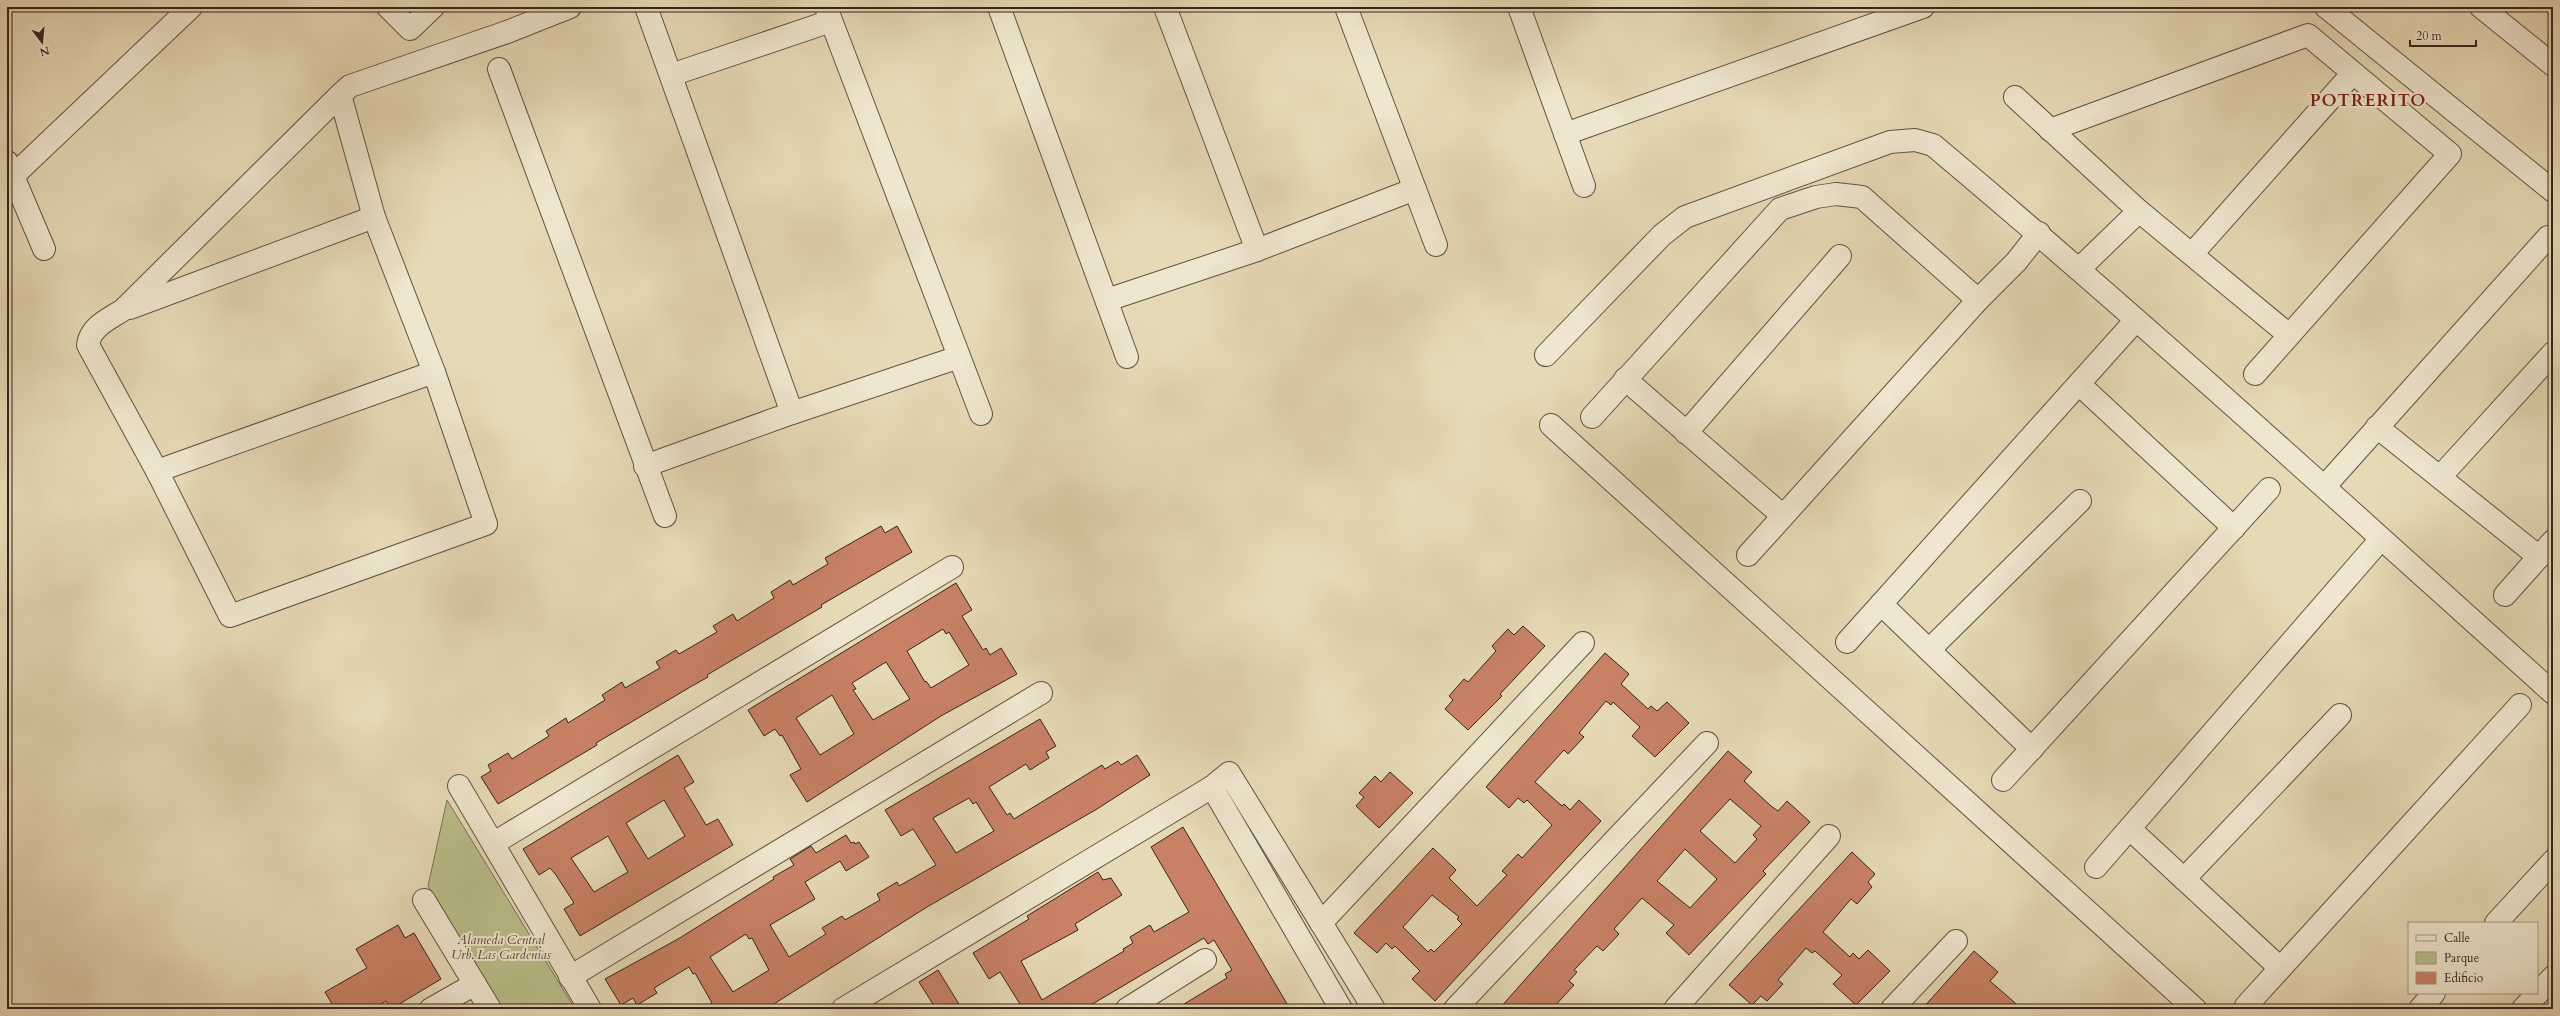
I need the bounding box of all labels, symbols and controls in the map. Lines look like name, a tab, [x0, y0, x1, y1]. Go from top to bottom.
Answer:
north arrow	[22, 22, 62, 62]
scale bar	[2410, 22, 2476, 48]
text: 20 m	[2416, 28, 2443, 44]
text: N	[38, 43, 51, 60]
district label: POTRERITO	[2310, 89, 2426, 112]
legend	[2408, 922, 2538, 994]
text: Calle	[2444, 930, 2470, 946]
park label: Alameda Central Urb. Las Gardenias	[451, 931, 552, 964]
text: Parque	[2444, 950, 2479, 966]
text: Edificio	[2444, 970, 2484, 986]

